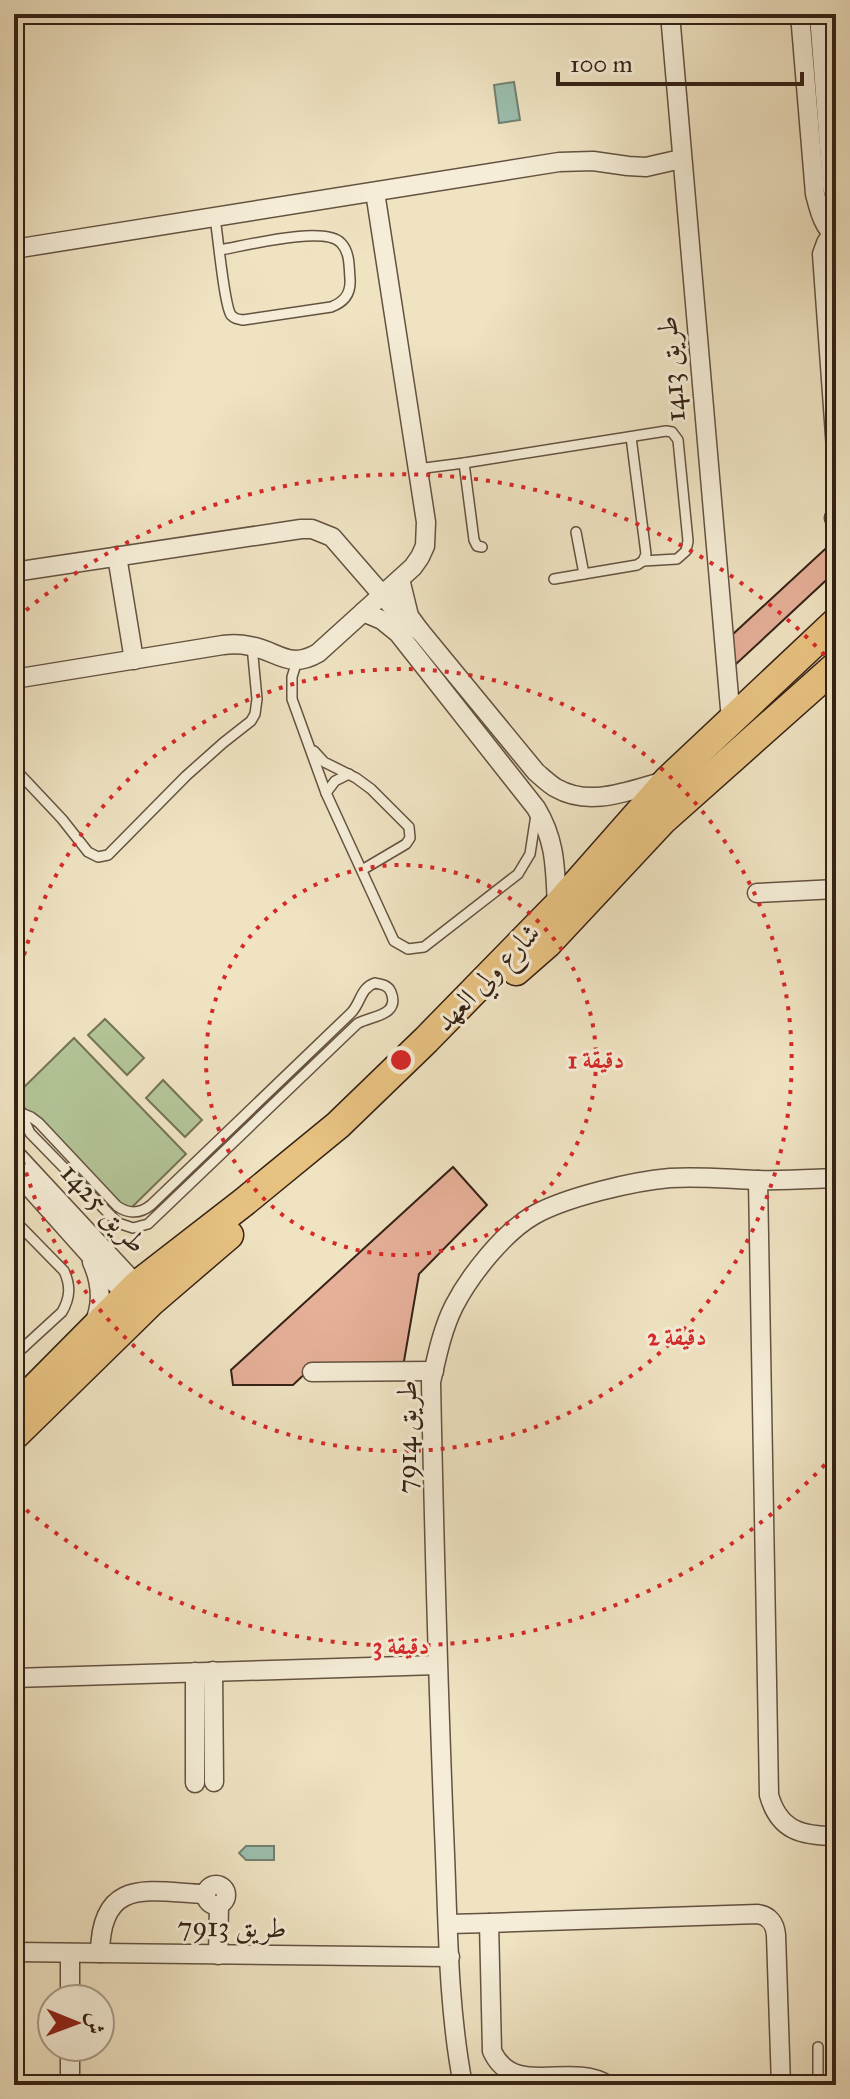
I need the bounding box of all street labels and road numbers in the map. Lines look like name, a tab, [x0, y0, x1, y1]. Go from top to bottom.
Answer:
street label: طريق 1413	[649, 315, 693, 423]
street label: شارع ولي العهد	[427, 915, 552, 1043]
street label: طريق 1425	[54, 1156, 154, 1260]
street label: طريق 7914	[389, 1380, 424, 1494]
street label: طريق 7913	[177, 1909, 287, 1945]

